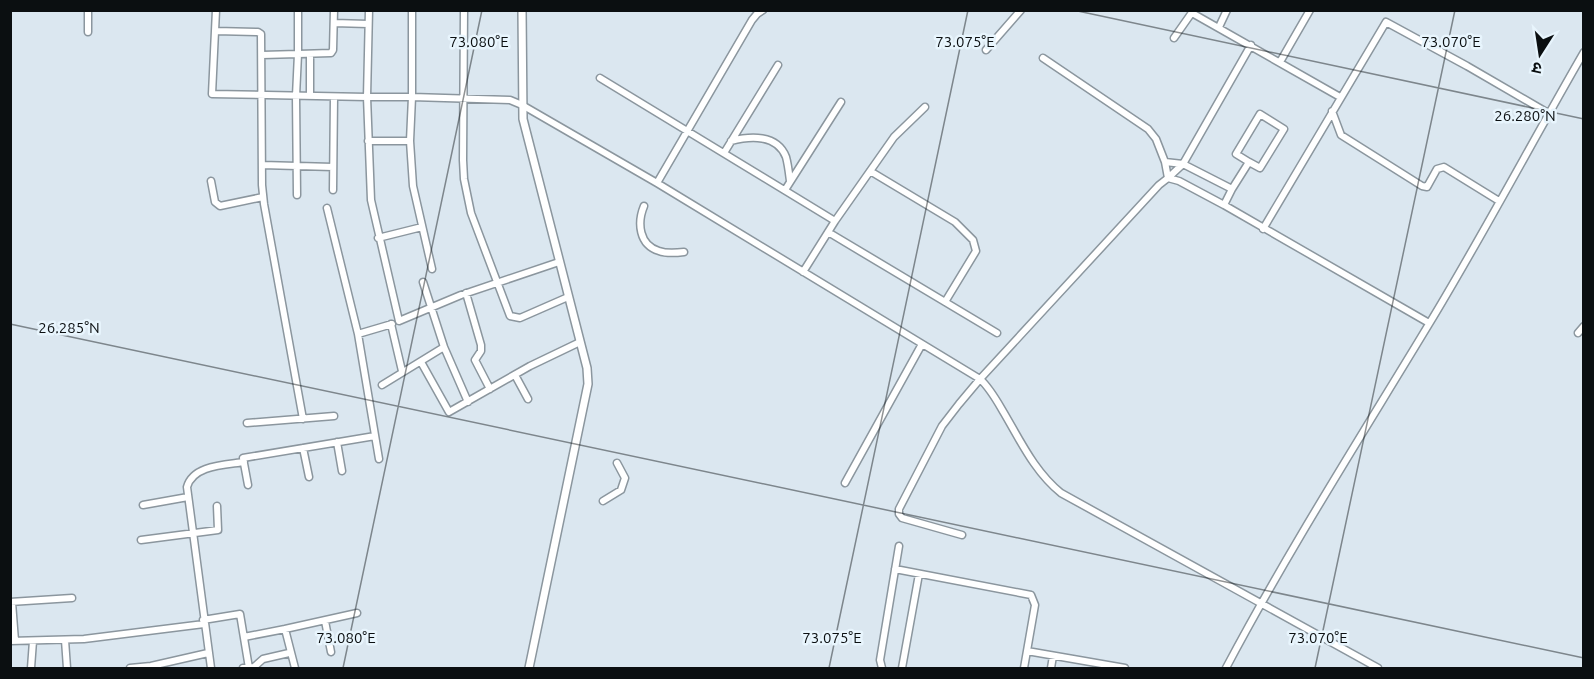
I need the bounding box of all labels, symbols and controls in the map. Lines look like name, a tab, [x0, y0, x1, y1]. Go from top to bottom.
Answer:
north arrow	[1510, 24, 1570, 84]
text: 73.080°E	[449, 33, 509, 50]
text: 73.075°E	[935, 33, 995, 50]
text: 73.070°E	[1421, 33, 1481, 50]
text: उ	[1530, 59, 1543, 78]
text: 26.280°N	[1494, 107, 1556, 124]
text: 26.285°N	[38, 319, 100, 336]
text: 73.080°E	[316, 629, 376, 646]
text: 73.075°E	[802, 629, 862, 646]
text: 73.070°E	[1288, 629, 1348, 646]

